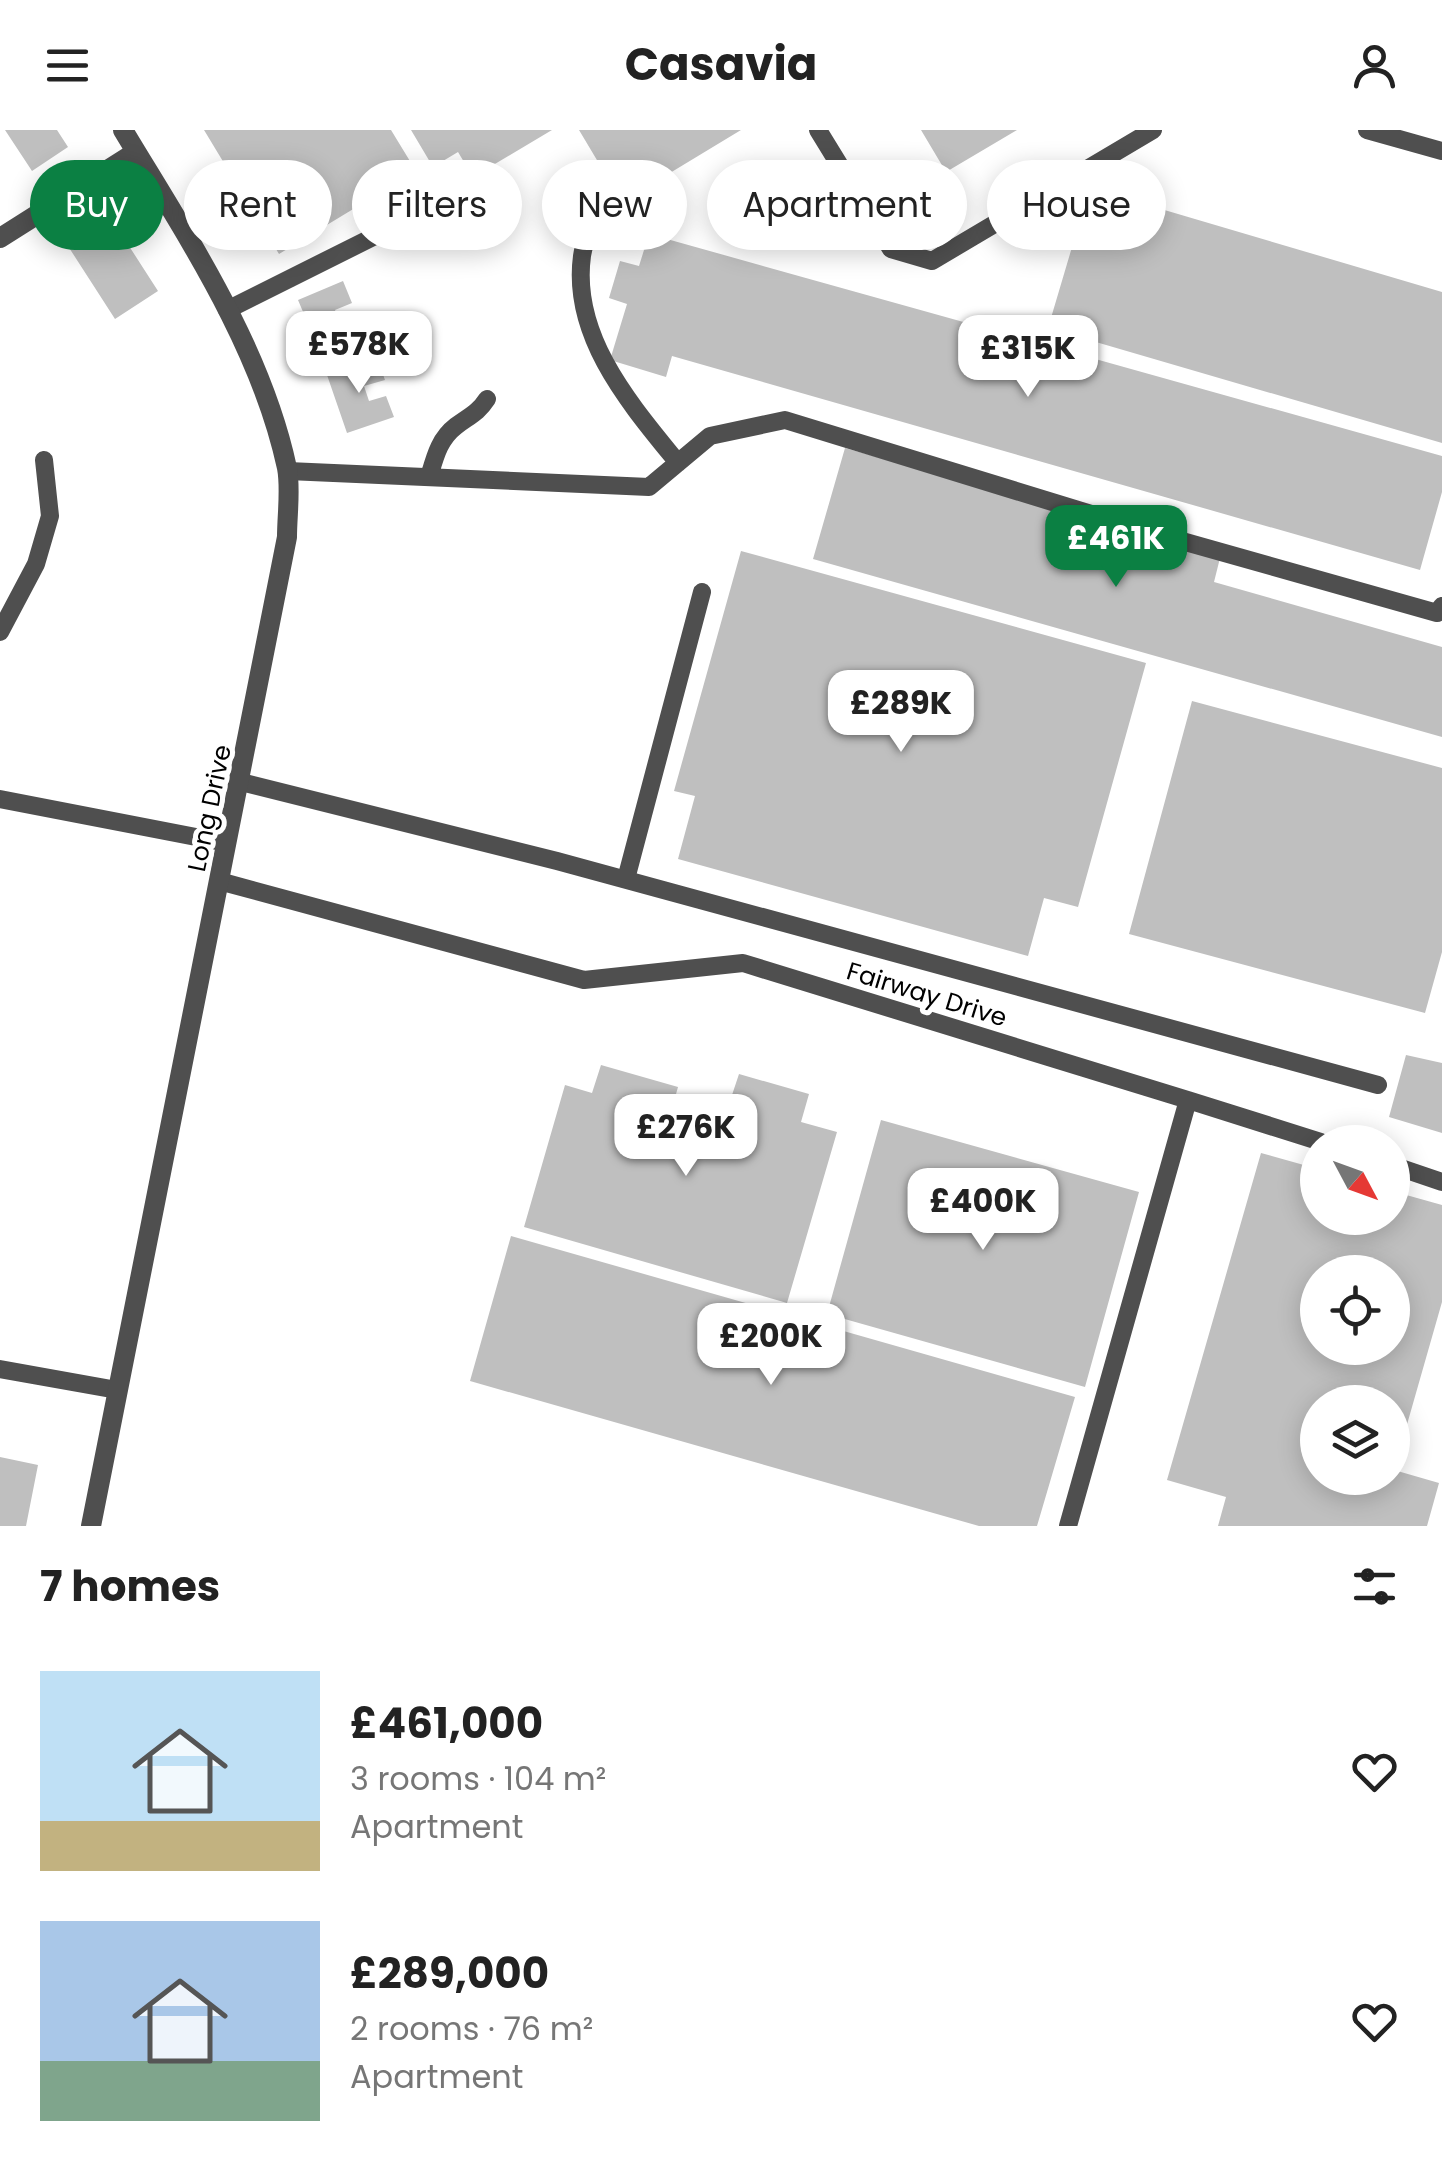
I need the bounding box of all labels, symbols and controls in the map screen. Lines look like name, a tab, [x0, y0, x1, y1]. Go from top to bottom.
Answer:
text: Casavia	[625, 33, 817, 96]
icon: menu	[40, 38, 95, 93]
icon: person	[1347, 38, 1402, 93]
chip: Buy	[30, 160, 164, 250]
chip: Rent	[184, 160, 332, 250]
chip: Filters	[352, 160, 522, 250]
chip: New	[542, 160, 687, 250]
chip: Apartment	[707, 160, 967, 250]
chip: House	[987, 160, 1166, 250]
pin: £578K	[289, 311, 429, 396]
pin: £315K	[958, 315, 1098, 400]
text: £578K	[308, 321, 410, 366]
text: £315K	[980, 325, 1076, 370]
pin: £461K	[1046, 505, 1186, 590]
text: £461K	[1067, 515, 1165, 560]
pin: £289K	[831, 670, 971, 755]
text: £289K	[850, 680, 952, 725]
street label: Long Drive	[179, 741, 240, 875]
street label: Fairway Drive	[842, 954, 1011, 1035]
pin: £276K	[616, 1094, 756, 1179]
text: £276K	[636, 1104, 736, 1149]
north arrow	[1300, 1125, 1410, 1235]
map controls	[1300, 1125, 1410, 1495]
pin: £400K	[913, 1168, 1053, 1253]
text: £400K	[930, 1178, 1036, 1223]
button: locate	[1300, 1255, 1410, 1365]
pin: £200K	[701, 1303, 841, 1388]
text: £200K	[719, 1313, 823, 1358]
button: layers	[1300, 1385, 1410, 1495]
text: 7 homes	[40, 1557, 220, 1616]
icon: filters	[1347, 1559, 1402, 1614]
text: £461,000	[350, 1694, 543, 1753]
icon: home	[120, 1711, 240, 1831]
icon: heart	[1347, 1744, 1402, 1799]
text: 3 rooms · 104 m²	[350, 1756, 606, 1801]
text: Apartment	[350, 1804, 523, 1849]
text: £289,000	[350, 1944, 549, 2003]
icon: home	[120, 1961, 240, 2081]
icon: heart	[1347, 1994, 1402, 2049]
text: 2 rooms · 76 m²	[350, 2006, 593, 2051]
text: Apartment	[350, 2054, 523, 2099]

